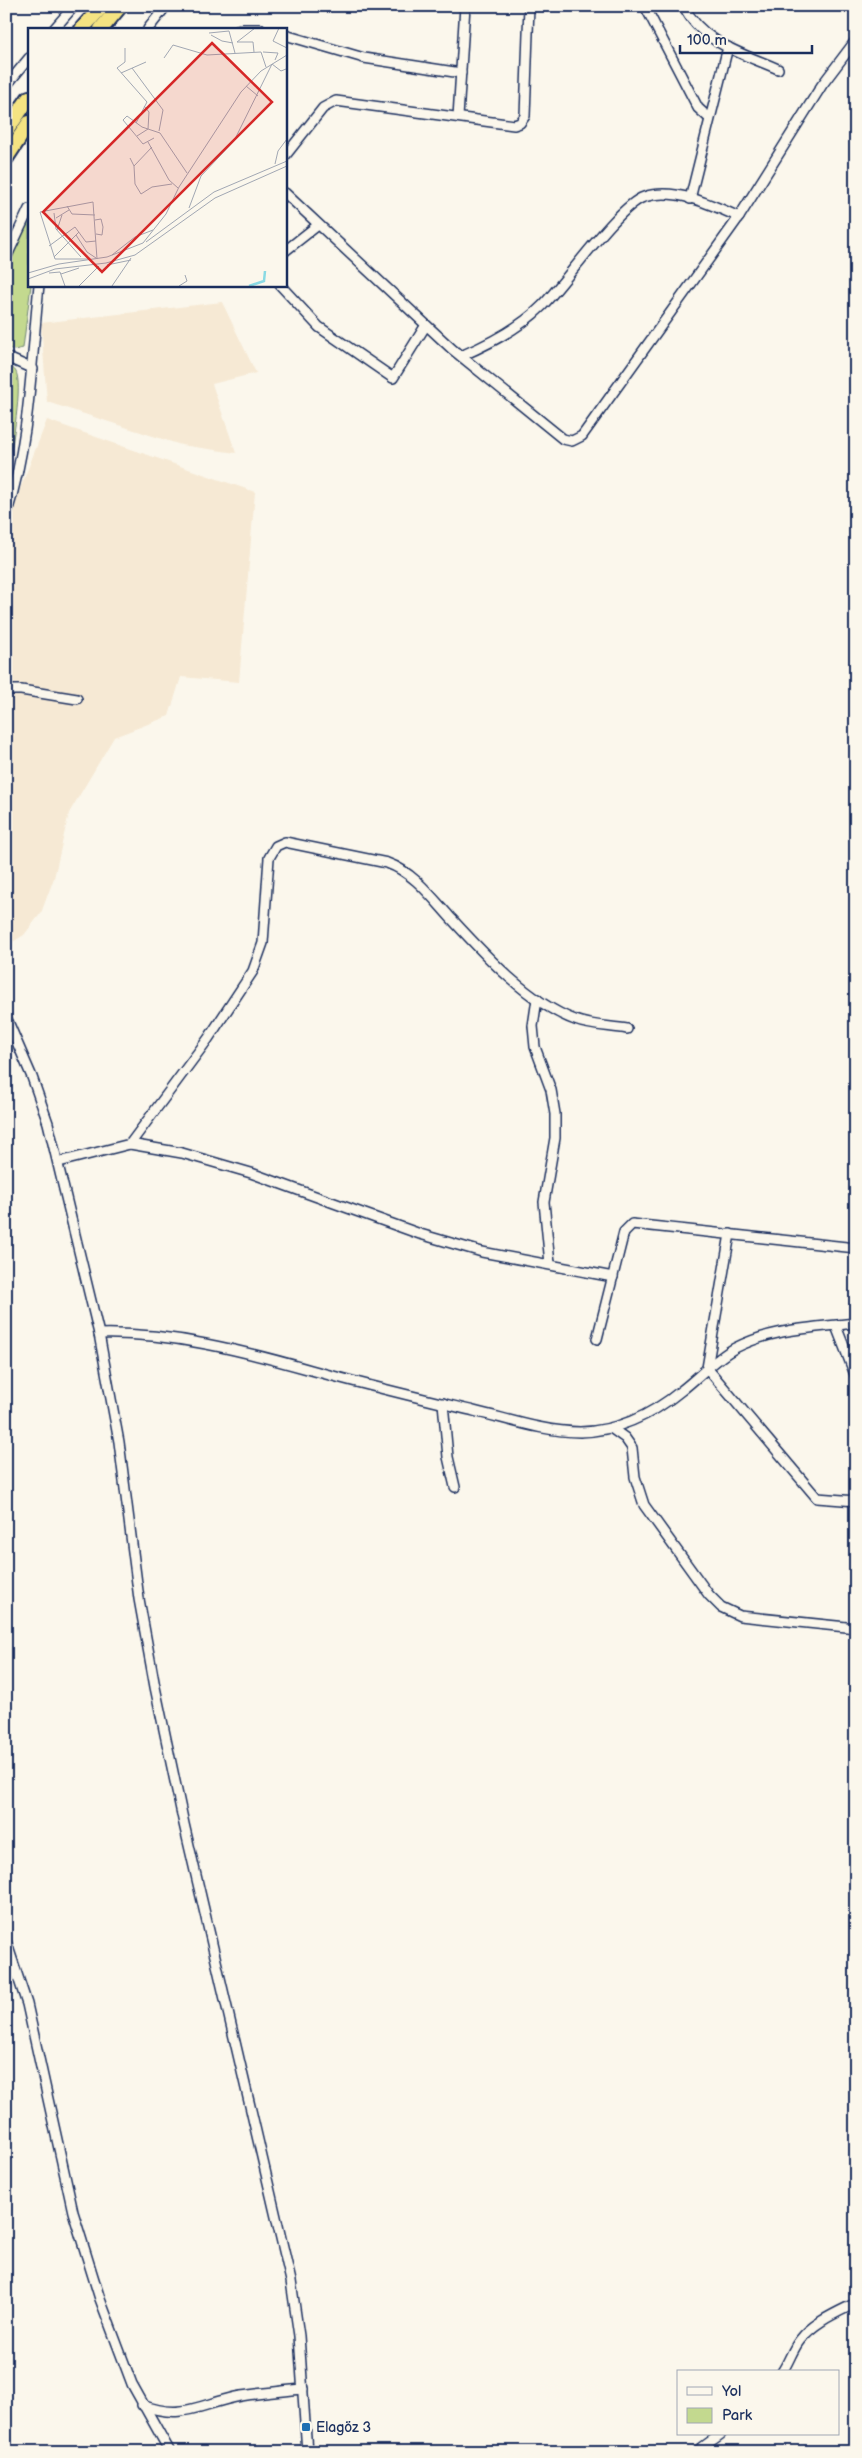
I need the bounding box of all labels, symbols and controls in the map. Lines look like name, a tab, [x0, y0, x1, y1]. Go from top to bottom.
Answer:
scale bar	[680, 22, 812, 54]
inset map	[28, 28, 286, 286]
text: 100 m	[687, 31, 727, 50]
legend	[677, 2370, 840, 2436]
text: Yol	[721, 2382, 741, 2401]
text: Park	[722, 2406, 753, 2425]
place label: Elagöz 3	[316, 2419, 371, 2436]
marker: Elagöz 3	[300, 2421, 312, 2433]

